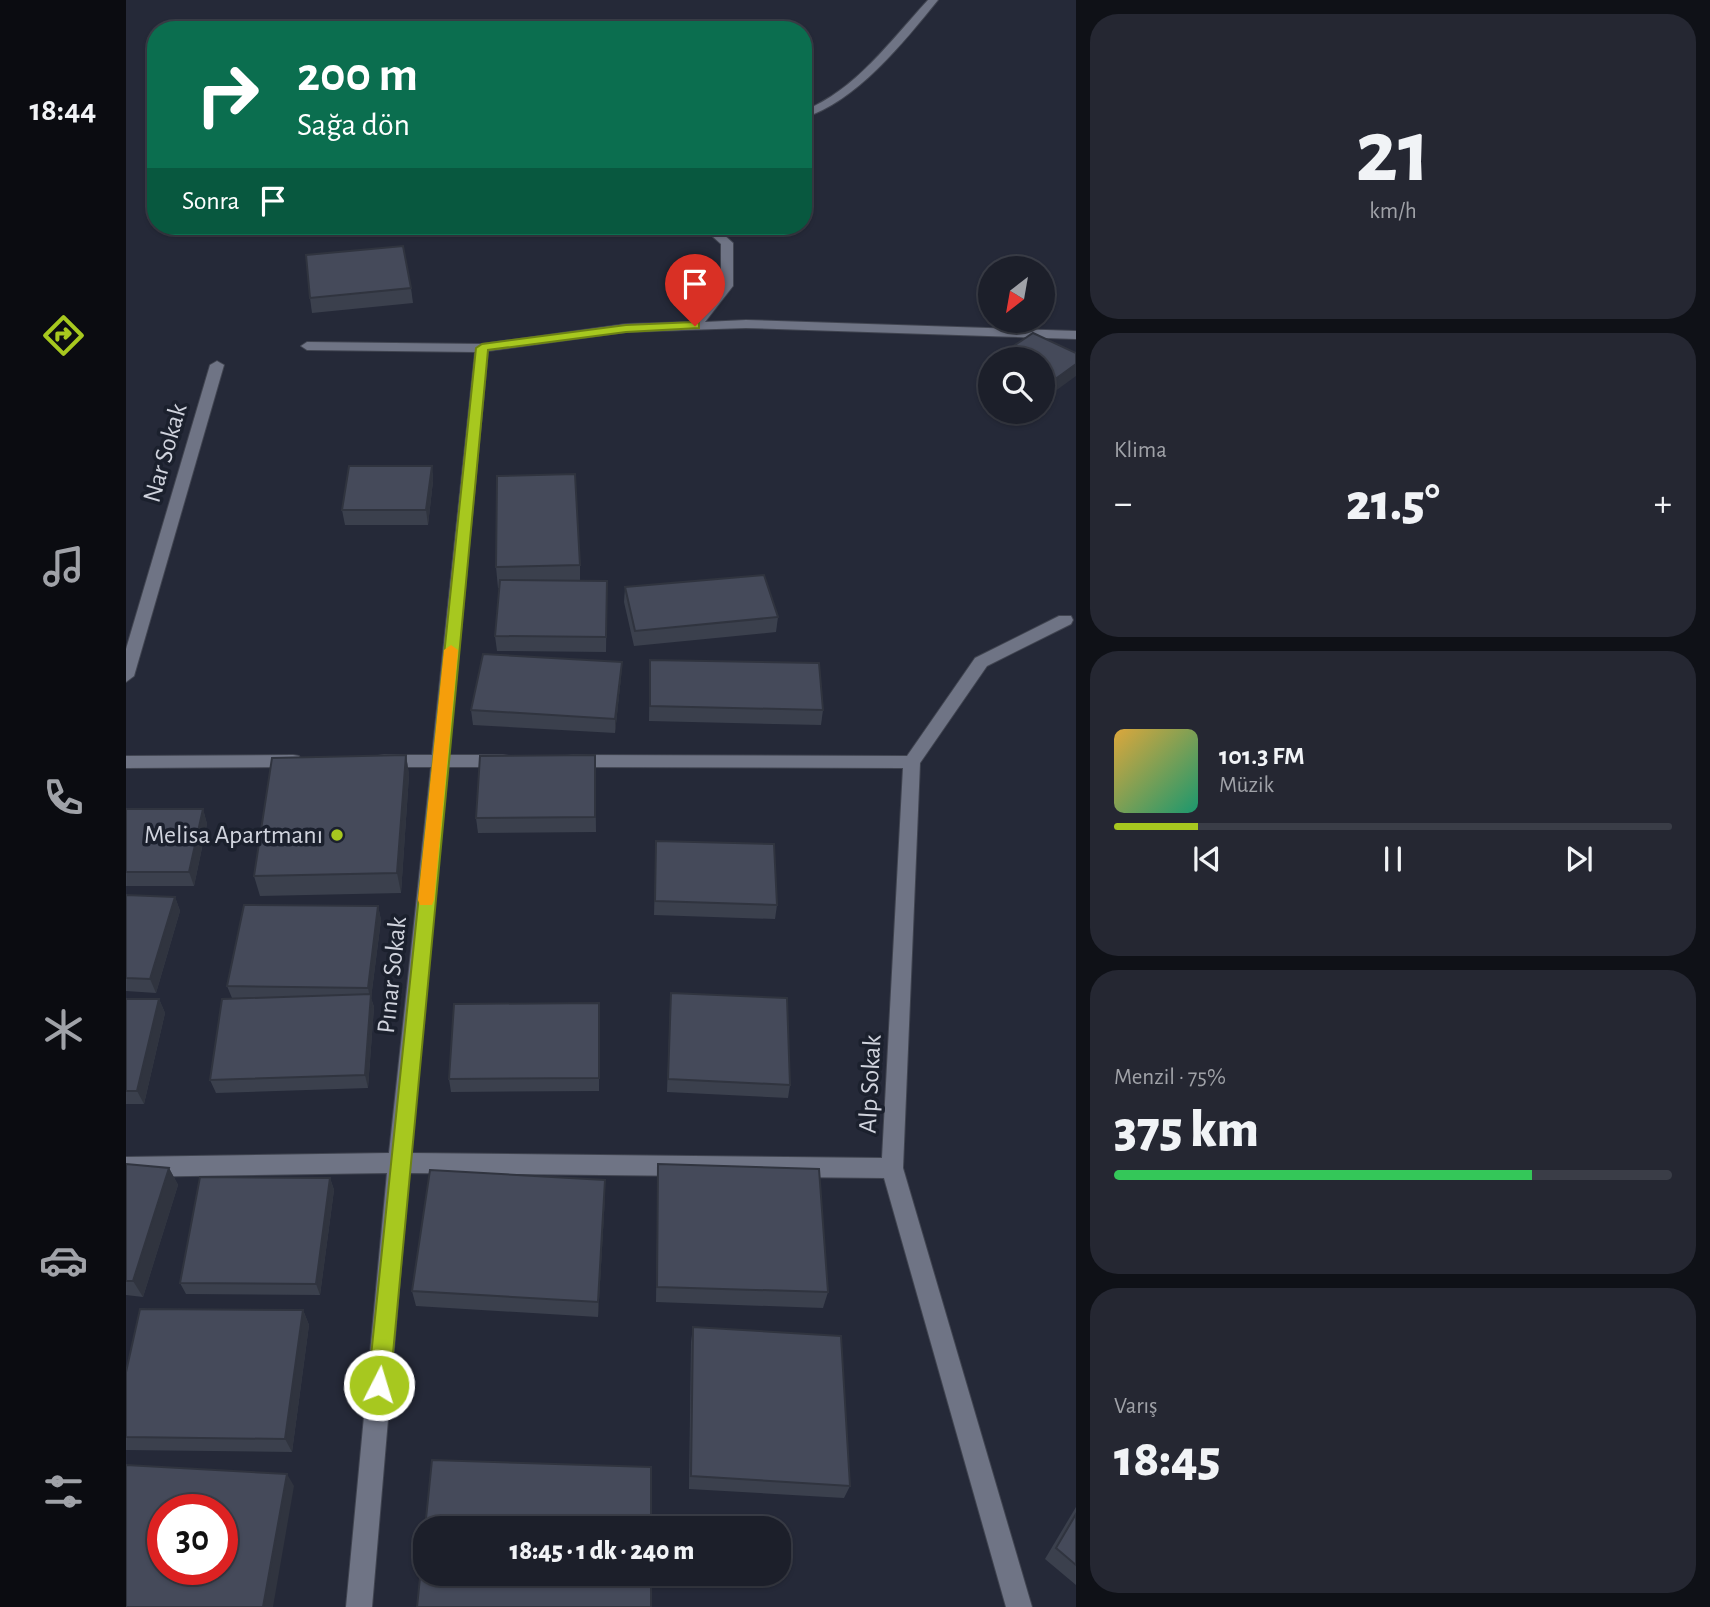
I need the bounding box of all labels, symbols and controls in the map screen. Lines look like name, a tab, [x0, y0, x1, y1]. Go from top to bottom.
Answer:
icon: right	[182, 49, 273, 140]
text: 200 m	[297, 51, 418, 100]
text: 18:44	[30, 94, 96, 126]
text: 21	[1355, 107, 1431, 198]
text: Sağa dön	[297, 109, 410, 141]
icon: arrive	[254, 182, 292, 220]
text: Sonra	[182, 188, 240, 214]
text: km/h	[1369, 200, 1417, 223]
pin	[665, 254, 725, 326]
north arrow	[978, 256, 1055, 332]
map controls	[978, 256, 1055, 424]
icon: arrive	[676, 265, 714, 303]
icon: directions	[39, 311, 88, 360]
button: search	[978, 347, 1055, 424]
street label: Nar Sokak	[139, 401, 192, 505]
text: Klima	[1114, 439, 1167, 462]
text: 21.5°	[1346, 477, 1440, 529]
text: −	[1114, 485, 1132, 523]
text: +	[1654, 485, 1672, 523]
icon: music	[39, 542, 88, 591]
text: 101.3 FM	[1219, 743, 1305, 769]
icon: phone	[39, 773, 88, 822]
text: Müzik	[1219, 774, 1274, 797]
place label: Melisa Apartmanı	[144, 822, 323, 848]
marker: Melisa Apartmanı	[329, 827, 345, 843]
icon: previous	[1188, 840, 1226, 878]
icon: pause	[1374, 840, 1412, 878]
icon: next	[1560, 840, 1598, 878]
street label: Pınar Sokak	[373, 915, 411, 1035]
icon: climate	[39, 1005, 88, 1054]
street label: Alp Sokak	[854, 1034, 886, 1134]
text: Menzil · 75%	[1114, 1066, 1226, 1089]
text: 375 km	[1114, 1104, 1259, 1156]
icon: car	[39, 1236, 88, 1285]
position arrow	[342, 1348, 416, 1422]
text: Varış	[1114, 1395, 1158, 1418]
text: 18:45	[1114, 1433, 1221, 1485]
icon: filters	[39, 1467, 88, 1516]
speed limit sign: 30	[147, 1494, 238, 1585]
text: 18:45 · 1 dk · 240 m	[510, 1538, 694, 1564]

